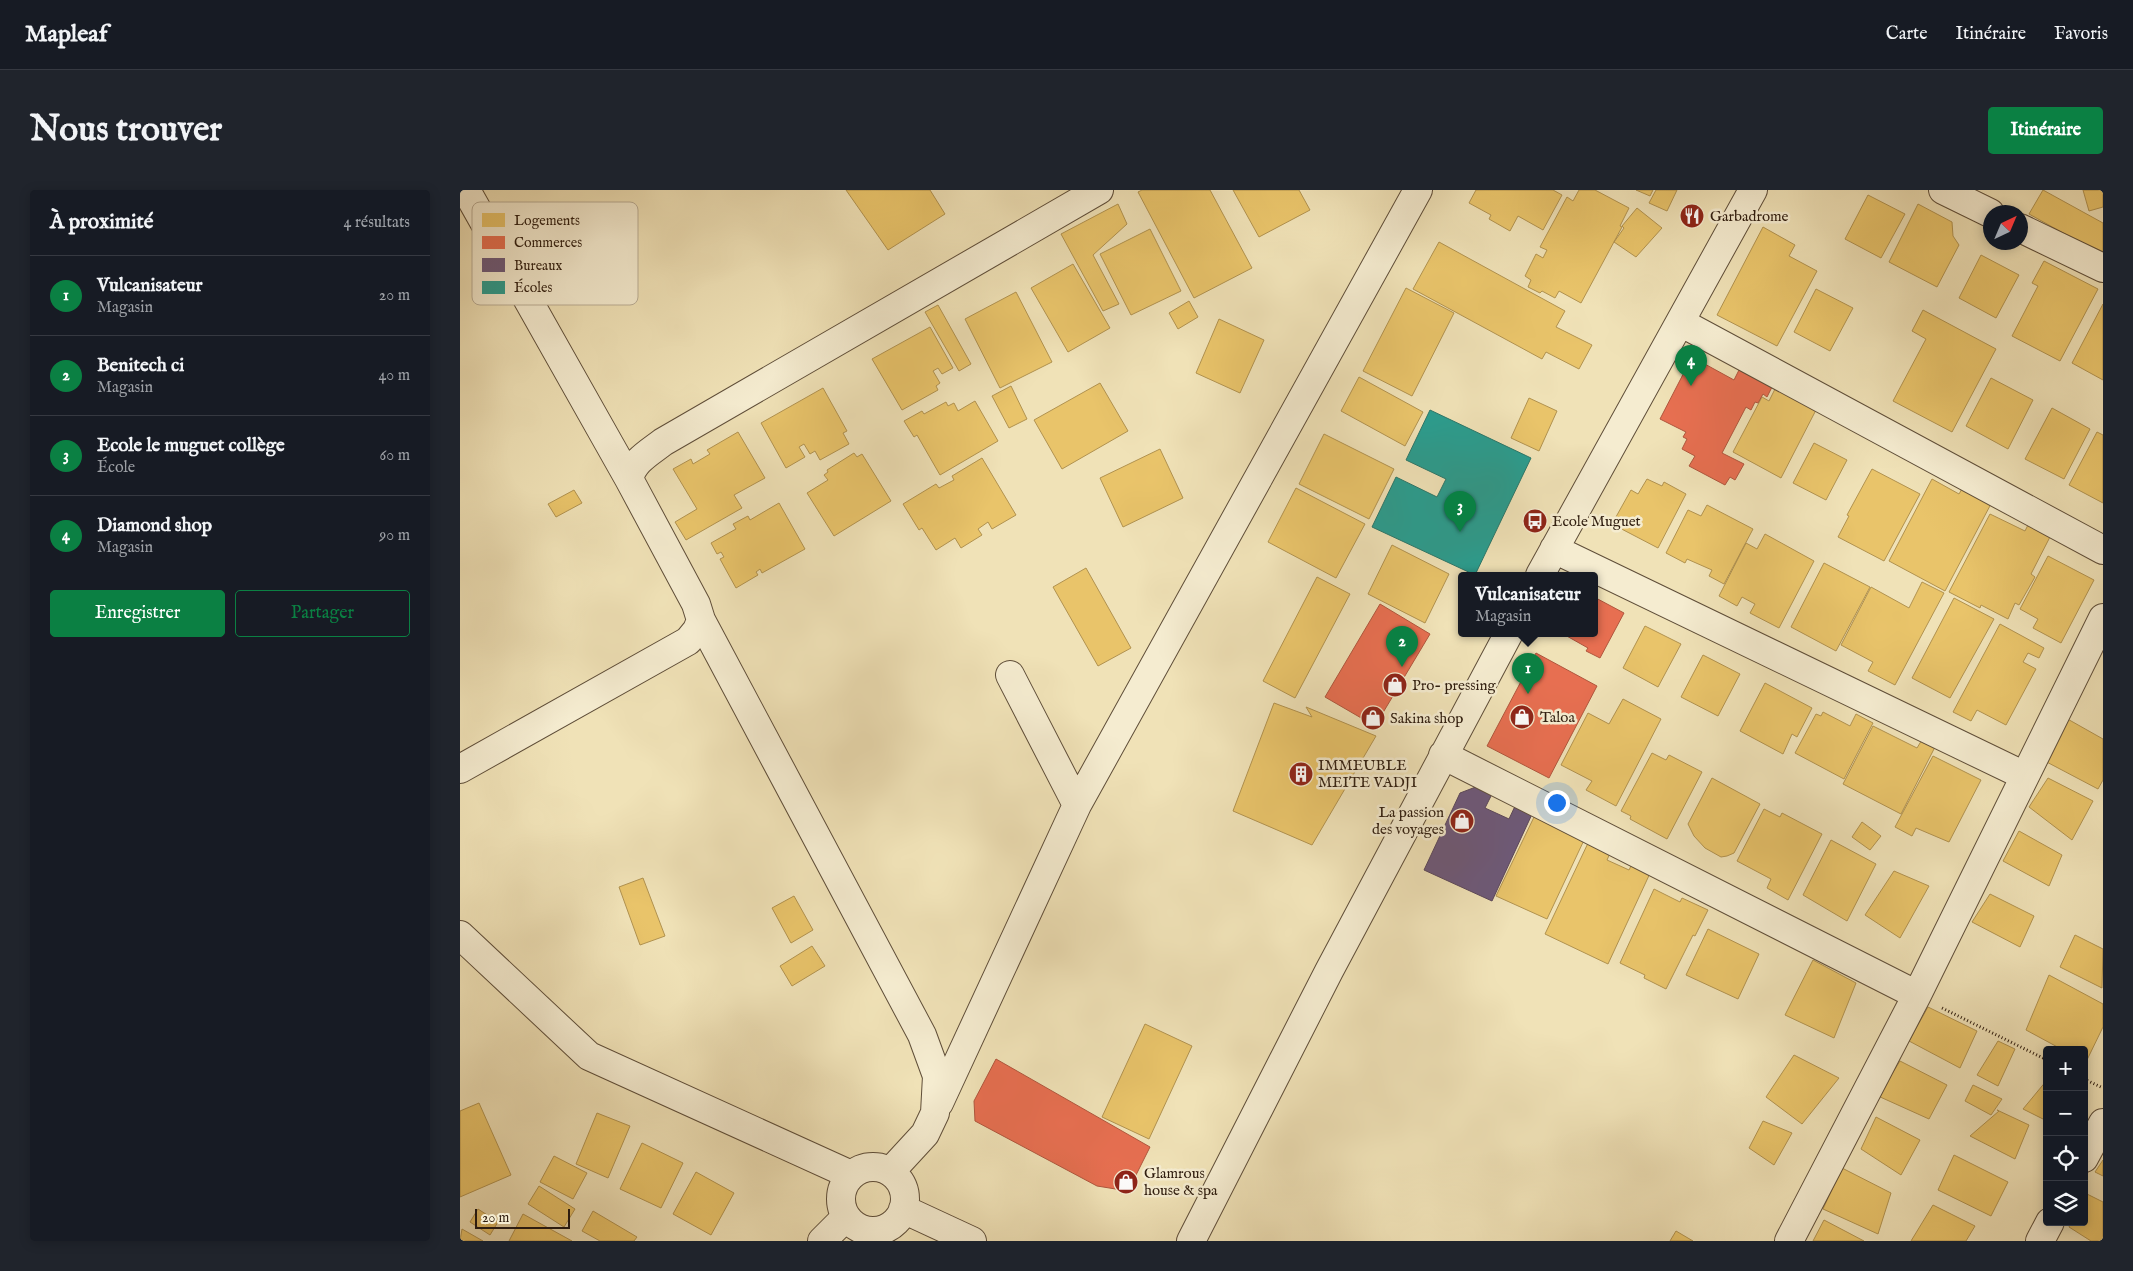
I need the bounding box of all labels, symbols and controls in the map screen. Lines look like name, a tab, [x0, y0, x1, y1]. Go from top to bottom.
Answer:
text: Mapleaf	[25, 19, 107, 50]
text: Carte	[1886, 23, 1928, 46]
text: Itinéraire	[1956, 23, 2026, 46]
text: Favoris	[2054, 23, 2108, 46]
button: Itinéraire	[1988, 107, 2103, 154]
text: Nous trouver	[30, 108, 222, 153]
legend	[472, 202, 638, 305]
restaurant icon: Garbadrome	[1679, 203, 1705, 229]
north arrow	[1983, 205, 2028, 250]
place label: Garbadrome	[1710, 207, 1789, 226]
text: À proximité	[50, 209, 153, 236]
text: Logements	[514, 212, 580, 230]
text: 4 résultats	[344, 213, 410, 233]
text: Commerces	[514, 234, 582, 252]
text: Bureaux	[514, 257, 562, 275]
text: Vulcanisateur	[97, 274, 202, 298]
text: Écoles	[514, 278, 552, 297]
text: 1	[63, 286, 69, 306]
text: 20 m	[379, 286, 410, 306]
text: Magasin	[97, 298, 153, 318]
pin: 4	[1675, 345, 1707, 386]
text: Benitech ci	[97, 354, 184, 378]
text: 2	[62, 366, 70, 386]
text: 40 m	[378, 366, 410, 386]
text: Magasin	[97, 378, 153, 398]
text: Ecole le muguet collège	[97, 434, 285, 458]
text: 3	[63, 446, 69, 466]
text: 60 m	[380, 446, 410, 466]
text: École	[97, 458, 135, 478]
pin: 3	[1444, 491, 1476, 532]
bus stop icon: Ecole Muguet	[1522, 508, 1548, 534]
place label: Ecole Muguet	[1552, 512, 1641, 531]
text: Diamond shop	[97, 514, 212, 538]
text: 4	[62, 526, 70, 546]
text: 90 m	[379, 526, 410, 546]
text: Magasin	[97, 538, 153, 558]
popup	[1458, 572, 1598, 637]
text: Vulcanisateur	[1475, 583, 1581, 607]
button: Enregistrer	[50, 590, 225, 637]
button: Partager	[235, 590, 410, 637]
text: Magasin	[1475, 607, 1531, 627]
pin: 2	[1386, 626, 1418, 667]
pin: 1	[1512, 653, 1544, 694]
shop icon: Pro- pressing	[1382, 672, 1408, 698]
place label: Pro- pressing	[1412, 676, 1497, 695]
shop icon: Taloa	[1509, 704, 1535, 730]
shop icon: Sakina shop	[1360, 705, 1386, 731]
place label: Taloa	[1540, 708, 1575, 727]
place label: Sakina shop	[1390, 709, 1463, 728]
place label: IMMEUBLE MEITE VADJI	[1318, 756, 1418, 792]
building icon: IMMEUBLE MEITE VADJI	[1288, 761, 1314, 787]
your location	[1544, 790, 1570, 816]
place label: La passion des voyages	[1372, 803, 1444, 839]
shop icon: La passion des voyages	[1449, 808, 1475, 834]
map controls	[2043, 1046, 2088, 1226]
button: +	[2043, 1046, 2088, 1091]
button: −	[2043, 1091, 2088, 1136]
button: locate	[2043, 1136, 2088, 1181]
place label: Glamrous house & spa	[1144, 1164, 1218, 1200]
shop icon: Glamrous house & spa	[1113, 1169, 1139, 1195]
button: layers	[2043, 1181, 2088, 1226]
scale bar	[475, 1206, 570, 1229]
text: 20 m	[482, 1209, 509, 1227]

